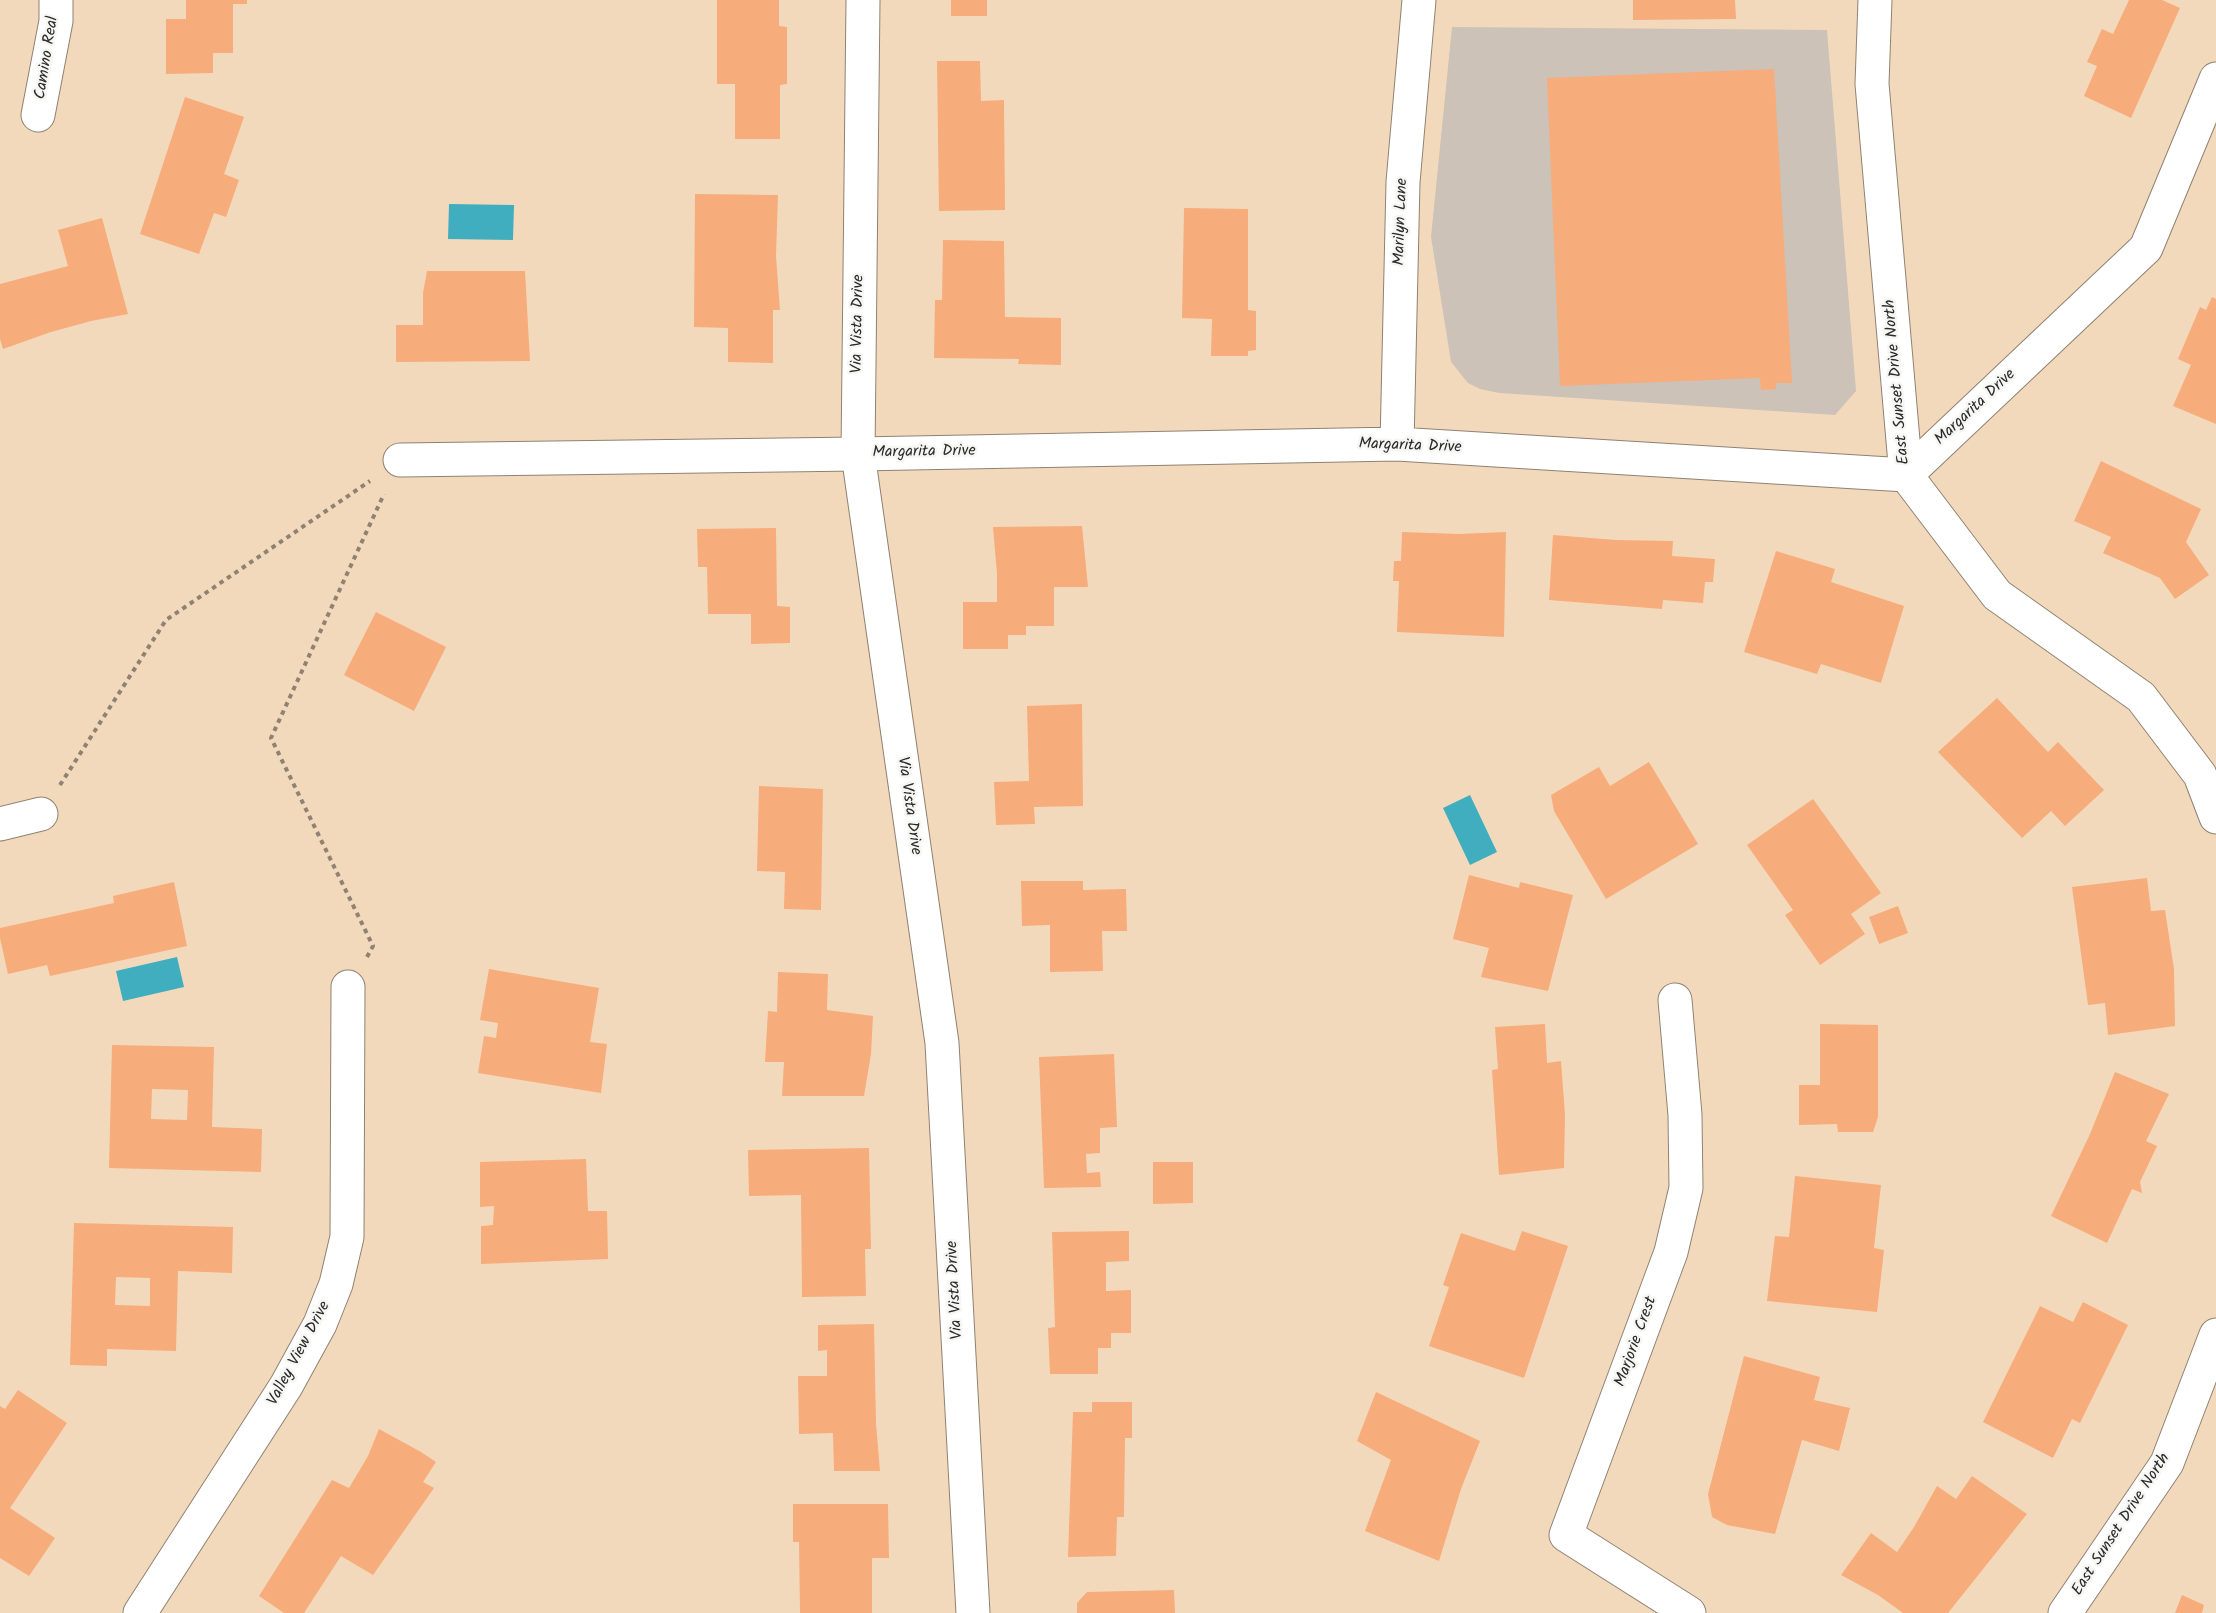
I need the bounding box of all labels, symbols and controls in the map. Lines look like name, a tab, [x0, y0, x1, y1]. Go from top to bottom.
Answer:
street label: Camino Real	[32, 15, 64, 101]
street label: Marilyn Lane	[1391, 178, 1413, 266]
street label: Via Vista Drive	[849, 274, 869, 374]
street label: East Sunset Drive North	[1881, 299, 1915, 465]
street label: Margarita Drive	[1932, 366, 2020, 450]
street label: Margarita Drive	[1358, 436, 1462, 458]
street label: Margarita Drive	[872, 443, 976, 463]
street label: Via Vista Drive	[892, 756, 924, 856]
street label: Via Vista Drive	[944, 1240, 968, 1340]
street label: Marjorie Crest	[1612, 1294, 1662, 1390]
street label: Valley View Drive	[265, 1299, 335, 1409]
street label: East Sunset Drive North	[2069, 1450, 2175, 1600]

